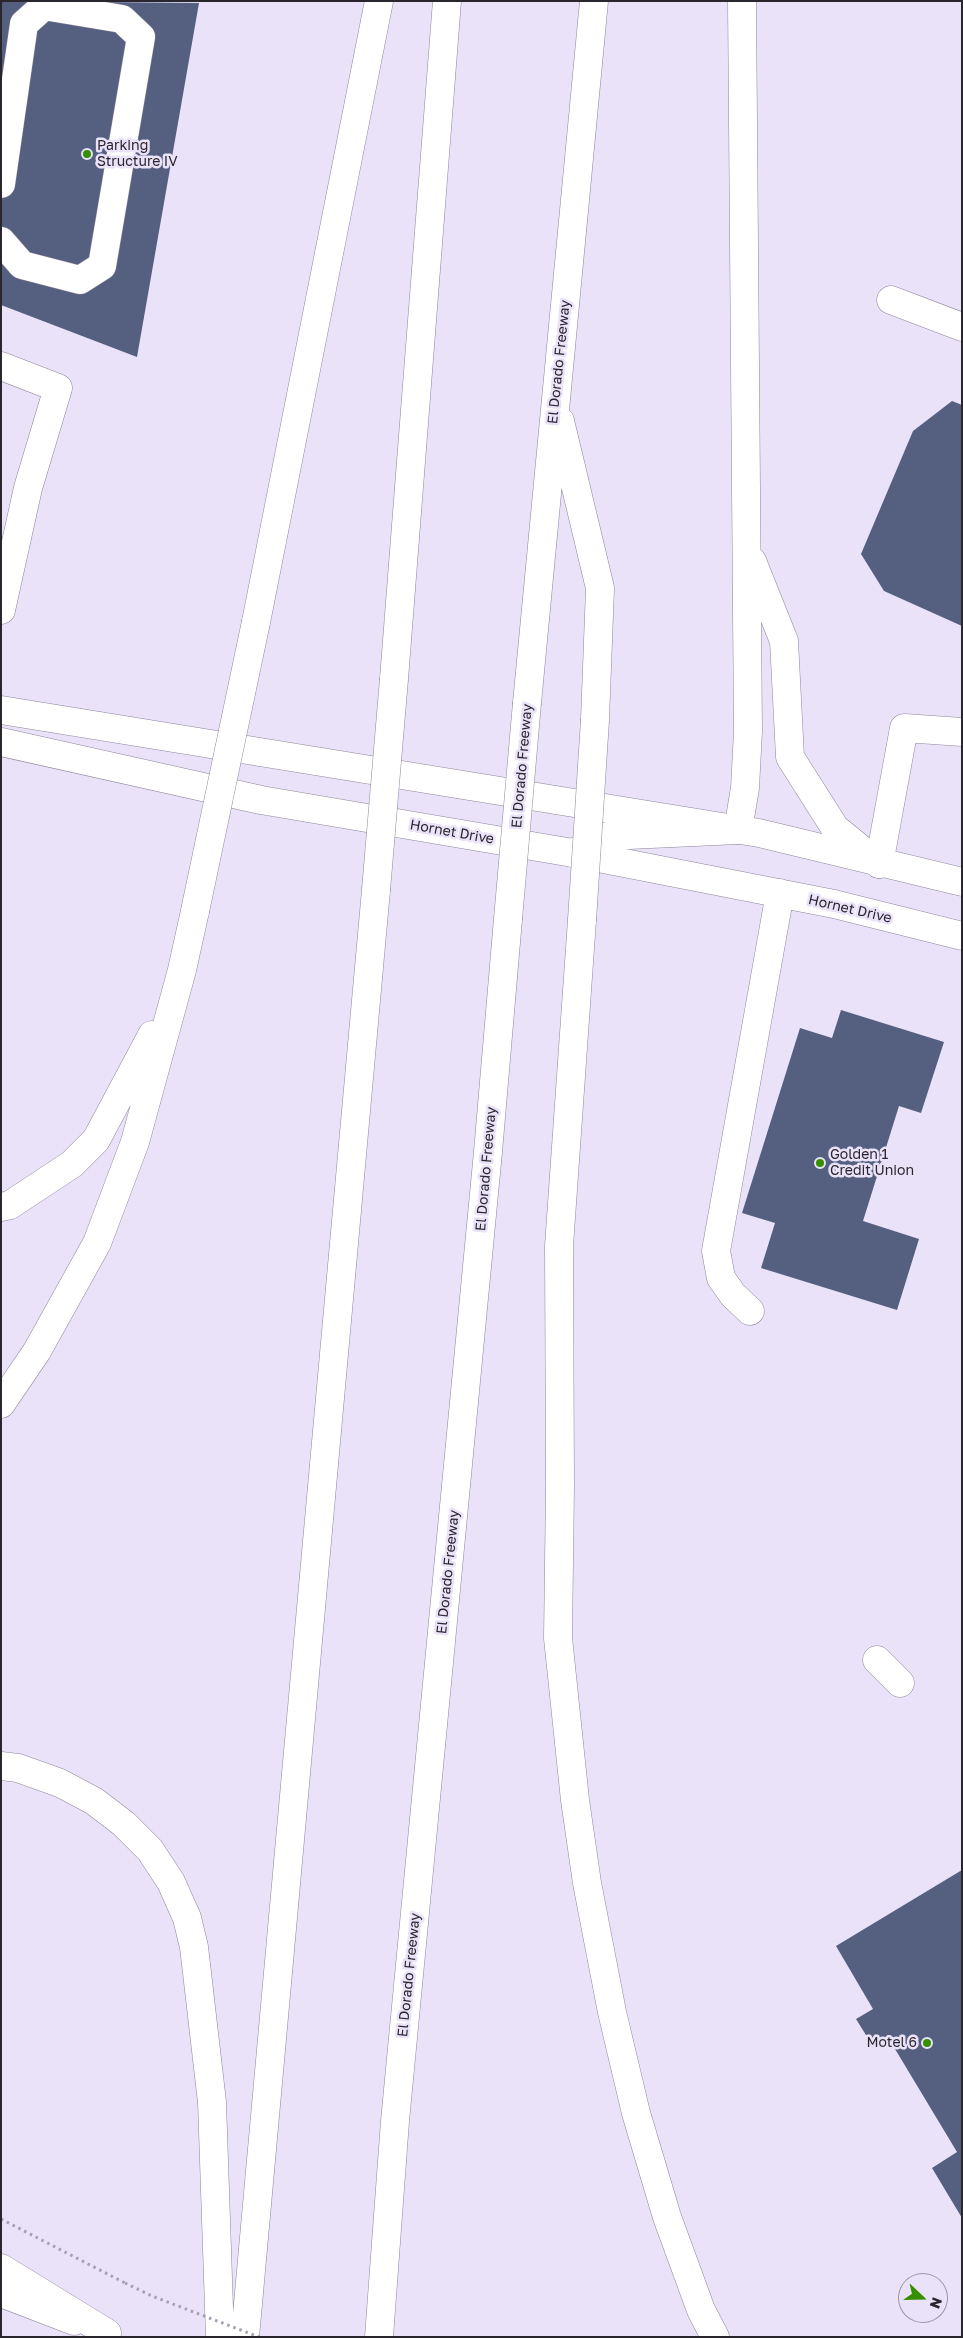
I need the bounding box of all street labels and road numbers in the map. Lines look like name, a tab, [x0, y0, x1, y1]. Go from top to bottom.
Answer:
street label: El Dorado Freeway	[544, 299, 574, 425]
street label: El Dorado Freeway	[508, 703, 536, 829]
street label: Hornet Drive	[409, 816, 495, 848]
street label: Hornet Drive	[807, 891, 893, 927]
street label: El Dorado Freeway	[472, 1106, 500, 1232]
street label: El Dorado Freeway	[433, 1509, 463, 1635]
street label: El Dorado Freeway	[394, 1912, 424, 2038]

